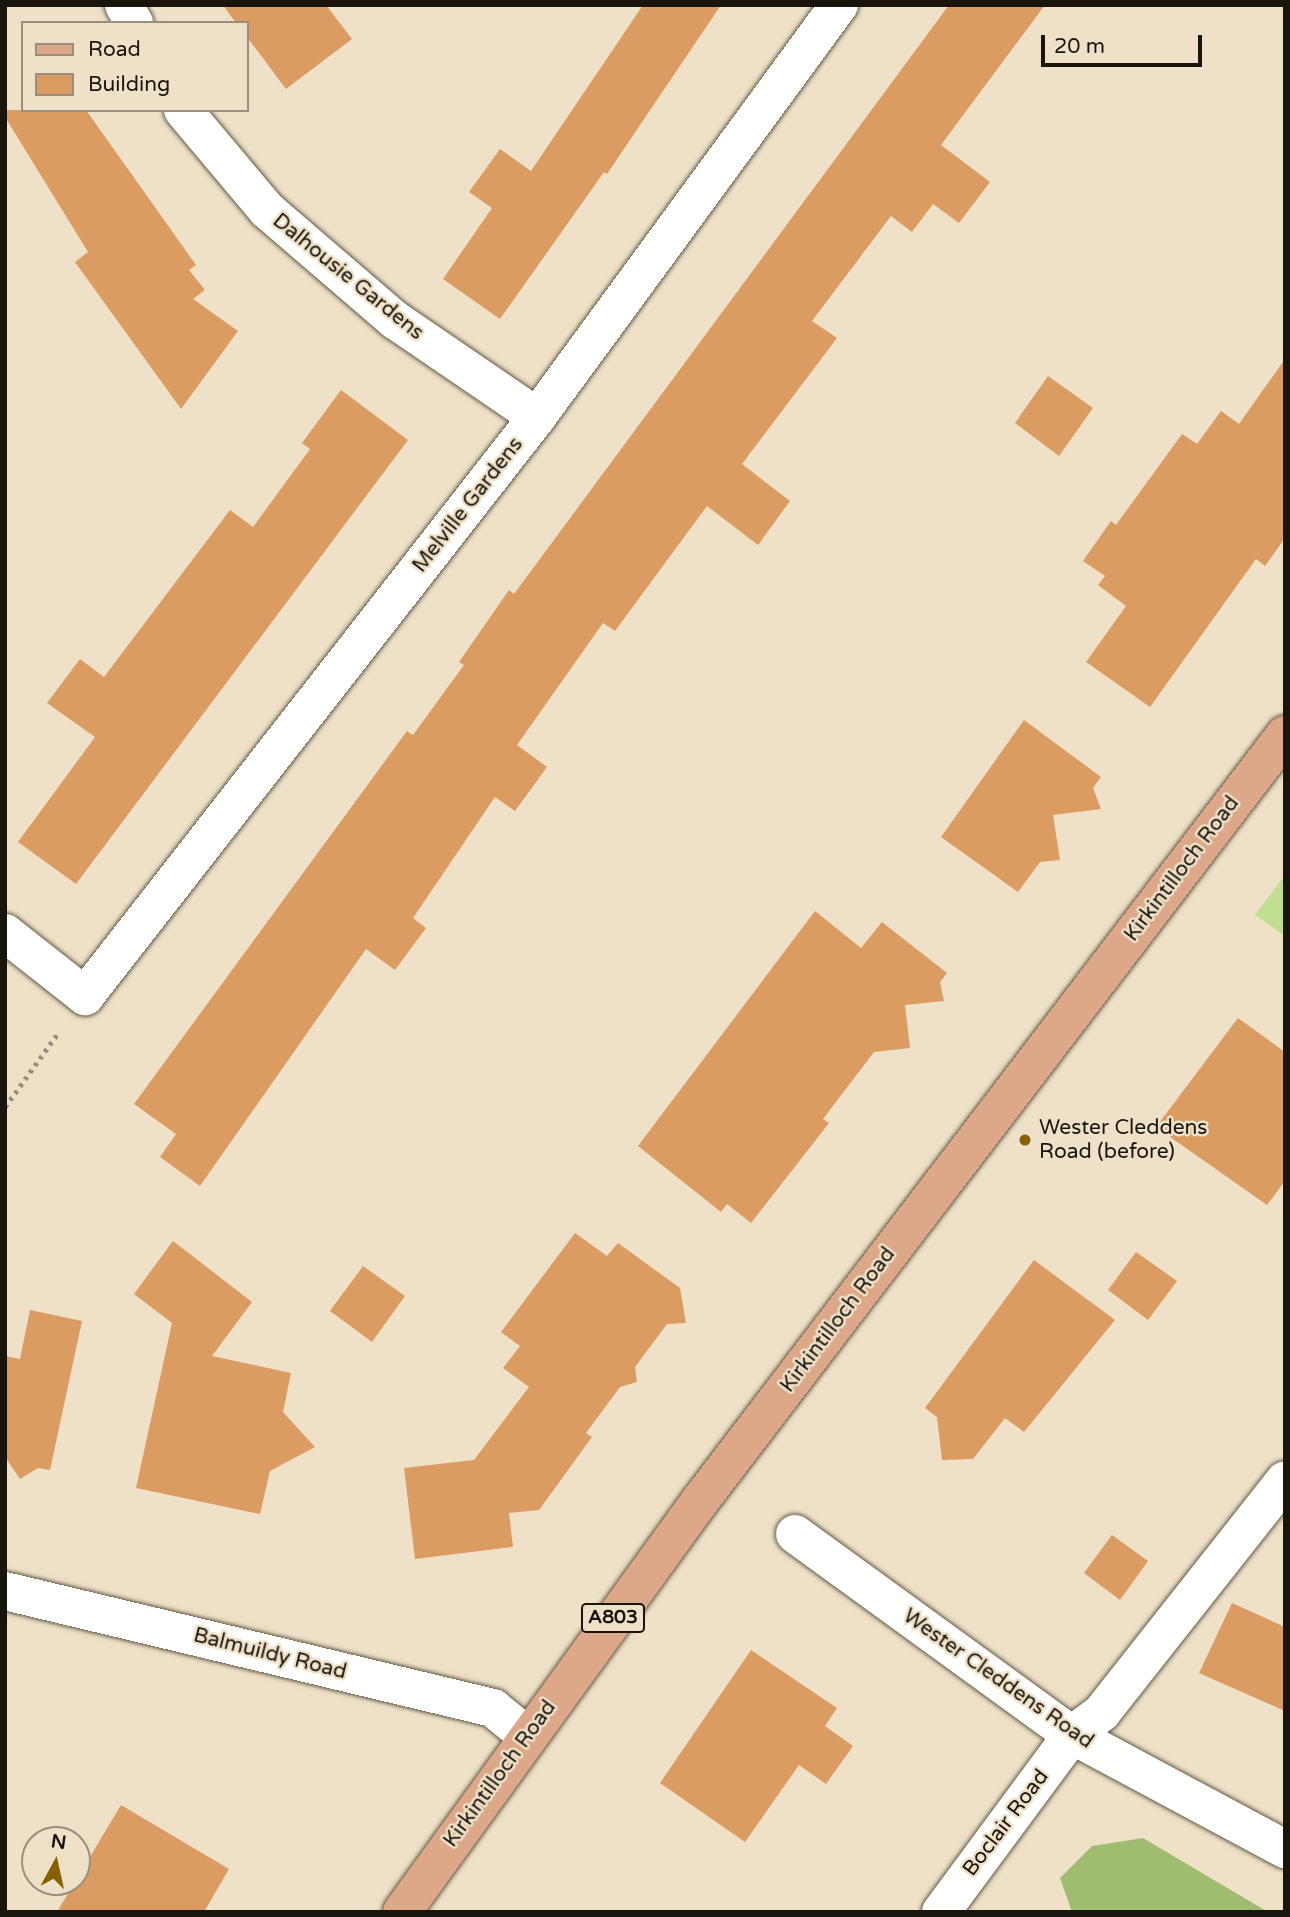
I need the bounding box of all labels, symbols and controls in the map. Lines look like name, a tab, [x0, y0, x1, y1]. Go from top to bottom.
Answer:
legend	[21, 21, 248, 112]
scale bar	[1045, 21, 1206, 65]
text: 20 m	[1054, 34, 1105, 59]
text: Road	[88, 37, 141, 62]
text: Building	[88, 72, 170, 97]
street label: Dalhousie Gardens	[267, 208, 429, 346]
street label: Melville Gardens	[407, 432, 529, 578]
street label: Kirkintilloch Road	[1119, 791, 1245, 947]
place label: Wester Cleddens Road (before)	[1039, 1115, 1207, 1165]
marker: Wester Cleddens Road (before)	[1017, 1132, 1033, 1148]
street label: Kirkintilloch Road	[775, 1242, 901, 1398]
road number: A803	[580, 1602, 646, 1634]
street label: Wester Cleddens Road	[898, 1604, 1098, 1754]
street label: Balmuildy Road	[191, 1623, 349, 1685]
street label: Kirkintilloch Road	[438, 1696, 562, 1852]
street label: Boclair Road	[958, 1765, 1054, 1881]
north arrow	[21, 1826, 91, 1896]
text: N	[50, 1830, 68, 1854]

